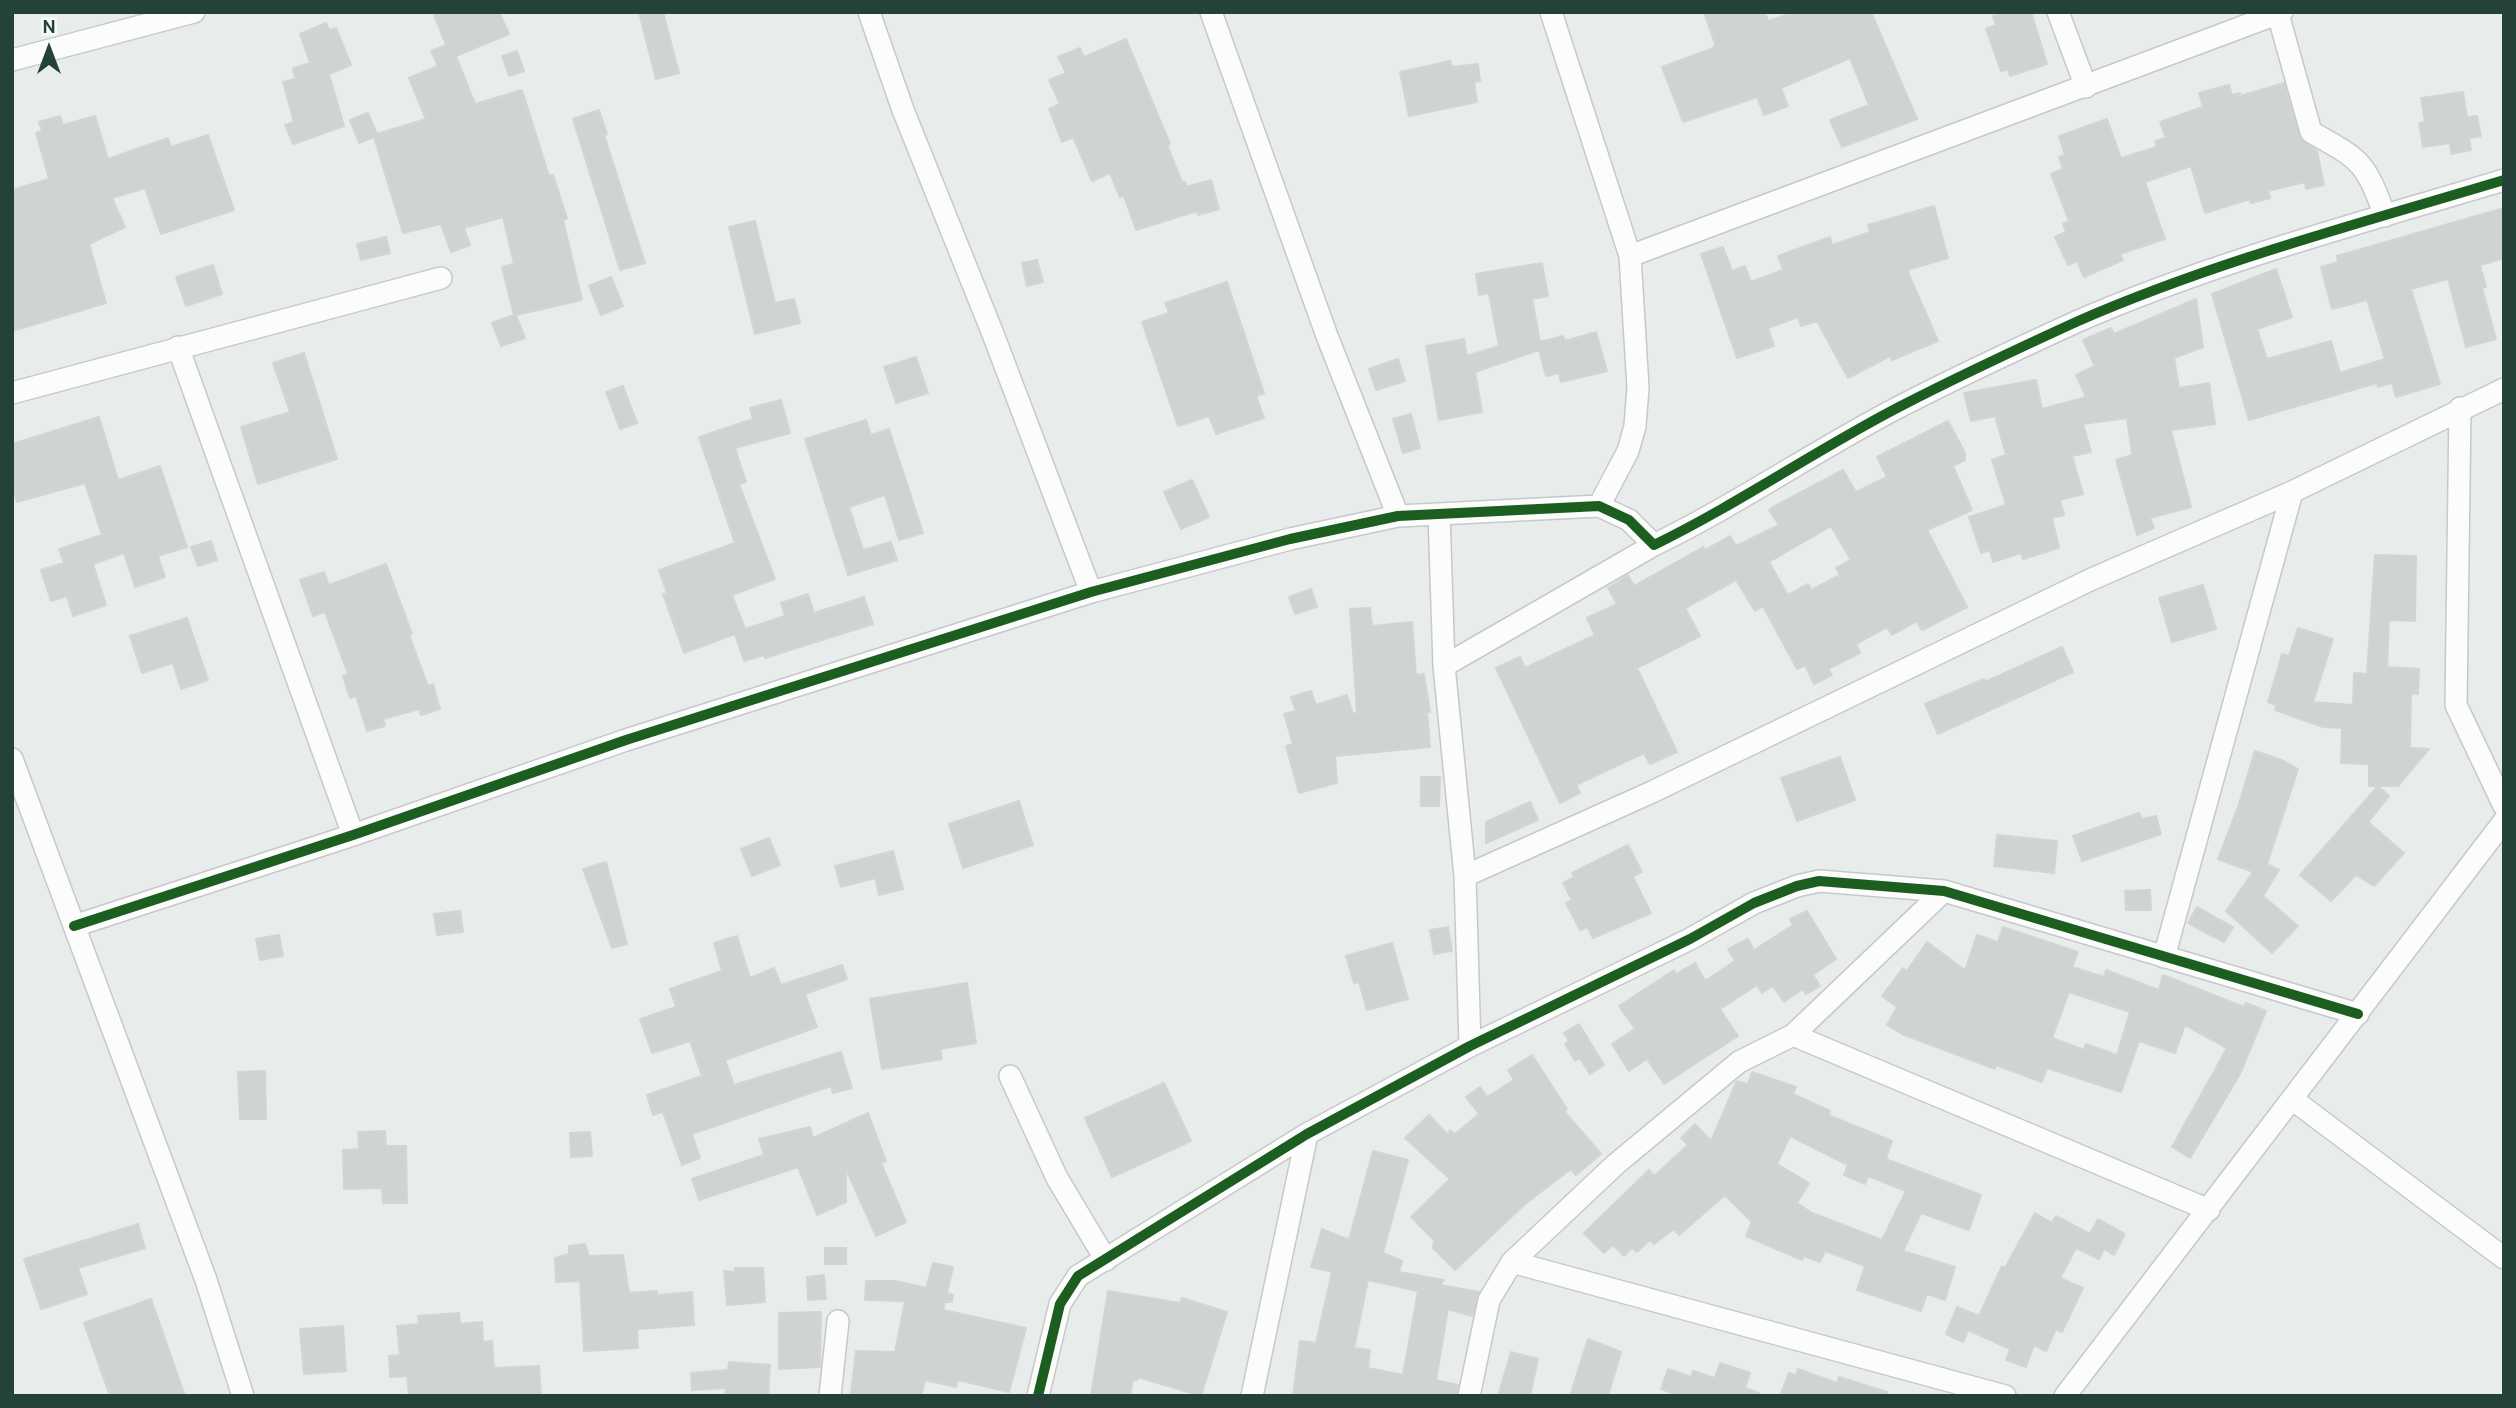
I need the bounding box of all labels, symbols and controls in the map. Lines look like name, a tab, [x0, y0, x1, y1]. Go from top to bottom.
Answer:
north arrow	[14, 14, 84, 84]
text: N	[42, 16, 56, 40]

